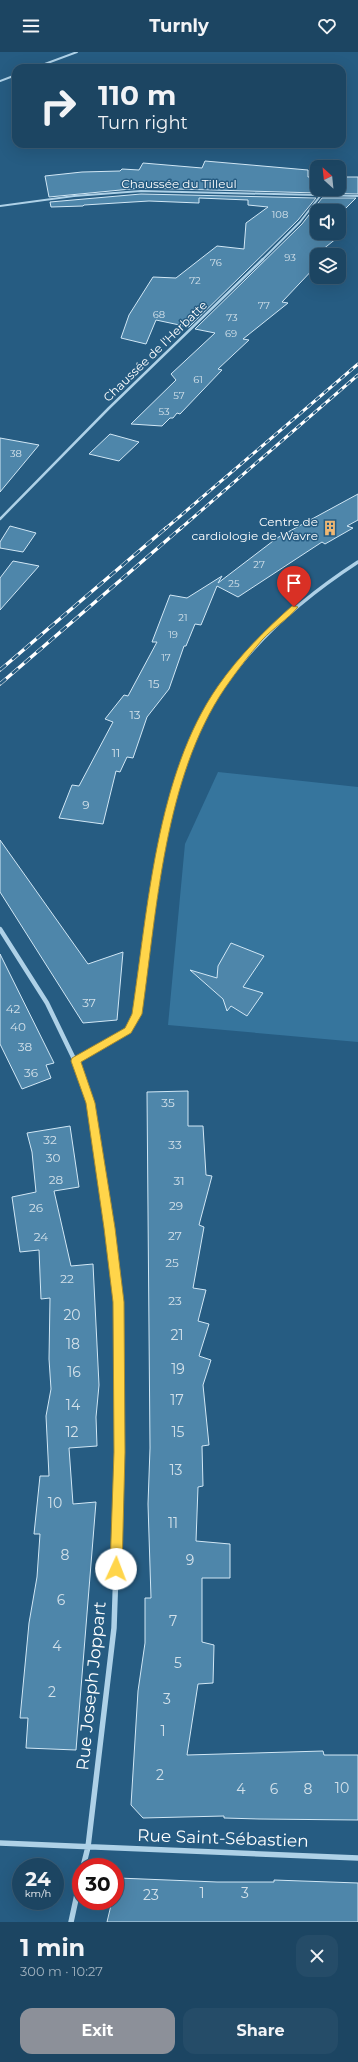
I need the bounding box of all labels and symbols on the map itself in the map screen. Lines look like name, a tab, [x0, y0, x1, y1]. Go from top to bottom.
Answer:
north arrow	[310, 160, 346, 196]
street label: Chaussée du Tilleul	[121, 176, 237, 191]
house number: 108	[272, 208, 288, 221]
house number: 93	[284, 251, 296, 264]
house number: 76	[210, 256, 222, 269]
house number: 72	[189, 274, 201, 287]
street label: Chaussée de l'Herbatte	[100, 297, 210, 405]
house number: 77	[258, 299, 270, 312]
house number: 68	[153, 308, 165, 321]
house number: 73	[226, 311, 238, 324]
house number: 69	[225, 327, 237, 340]
house number: 61	[193, 373, 203, 386]
house number: 57	[173, 389, 185, 402]
house number: 53	[158, 405, 170, 418]
house number: 38	[10, 447, 22, 460]
place label: Centre de cardiologie de Wavre	[191, 514, 318, 543]
building icon: Centre de cardiologie de Wavre	[321, 519, 339, 537]
house number: 27	[253, 558, 265, 571]
pin	[277, 566, 311, 607]
house number: 25	[228, 577, 240, 590]
house number: 21	[178, 611, 188, 624]
house number: 19	[168, 628, 178, 641]
house number: 17	[161, 651, 171, 664]
house number: 15	[148, 676, 160, 691]
house number: 13	[129, 707, 141, 722]
house number: 11	[112, 745, 120, 760]
house number: 9	[82, 797, 90, 812]
house number: 37	[82, 995, 96, 1010]
house number: 42	[6, 1001, 21, 1016]
house number: 40	[10, 1019, 26, 1034]
house number: 38	[18, 1039, 33, 1054]
house number: 36	[24, 1065, 38, 1080]
house number: 35	[161, 1095, 175, 1110]
house number: 32	[43, 1132, 57, 1147]
house number: 33	[168, 1137, 182, 1152]
house number: 30	[46, 1150, 60, 1165]
house number: 28	[49, 1172, 64, 1187]
house number: 31	[173, 1173, 185, 1188]
house number: 29	[169, 1198, 183, 1213]
house number: 26	[29, 1200, 43, 1215]
house number: 27	[168, 1228, 182, 1243]
house number: 24	[34, 1229, 48, 1244]
house number: 25	[165, 1255, 179, 1270]
house number: 22	[60, 1271, 74, 1286]
house number: 23	[168, 1293, 182, 1308]
house number: 20	[63, 1306, 81, 1324]
house number: 21	[170, 1326, 184, 1344]
house number: 18	[66, 1335, 80, 1353]
house number: 19	[171, 1360, 185, 1378]
house number: 16	[67, 1363, 81, 1381]
house number: 17	[170, 1391, 184, 1409]
house number: 14	[66, 1396, 81, 1414]
house number: 12	[65, 1423, 79, 1441]
house number: 15	[172, 1423, 185, 1441]
house number: 13	[170, 1461, 183, 1479]
house number: 10	[48, 1494, 62, 1512]
house number: 11	[168, 1514, 178, 1532]
house number: 8	[61, 1546, 70, 1564]
position arrow	[95, 1548, 137, 1590]
house number: 9	[186, 1551, 194, 1569]
house number: 6	[57, 1591, 66, 1609]
street label: Rue Joseph Joppart	[72, 1600, 110, 1771]
house number: 7	[169, 1612, 177, 1630]
house number: 4	[52, 1637, 62, 1655]
house number: 5	[174, 1654, 182, 1672]
house number: 2	[48, 1683, 56, 1701]
house number: 3	[163, 1690, 171, 1708]
house number: 1	[160, 1722, 166, 1740]
house number: 2	[156, 1766, 164, 1784]
house number: 10	[335, 1779, 349, 1797]
house number: 4	[236, 1780, 246, 1798]
house number: 6	[270, 1780, 279, 1798]
house number: 8	[304, 1780, 313, 1798]
street label: Rue Saint-Sébastien	[137, 1825, 309, 1851]
speed limit sign: 30	[72, 1858, 124, 1910]
house number: 1	[199, 1884, 205, 1902]
house number: 3	[241, 1884, 249, 1902]
house number: 23	[143, 1886, 159, 1904]

